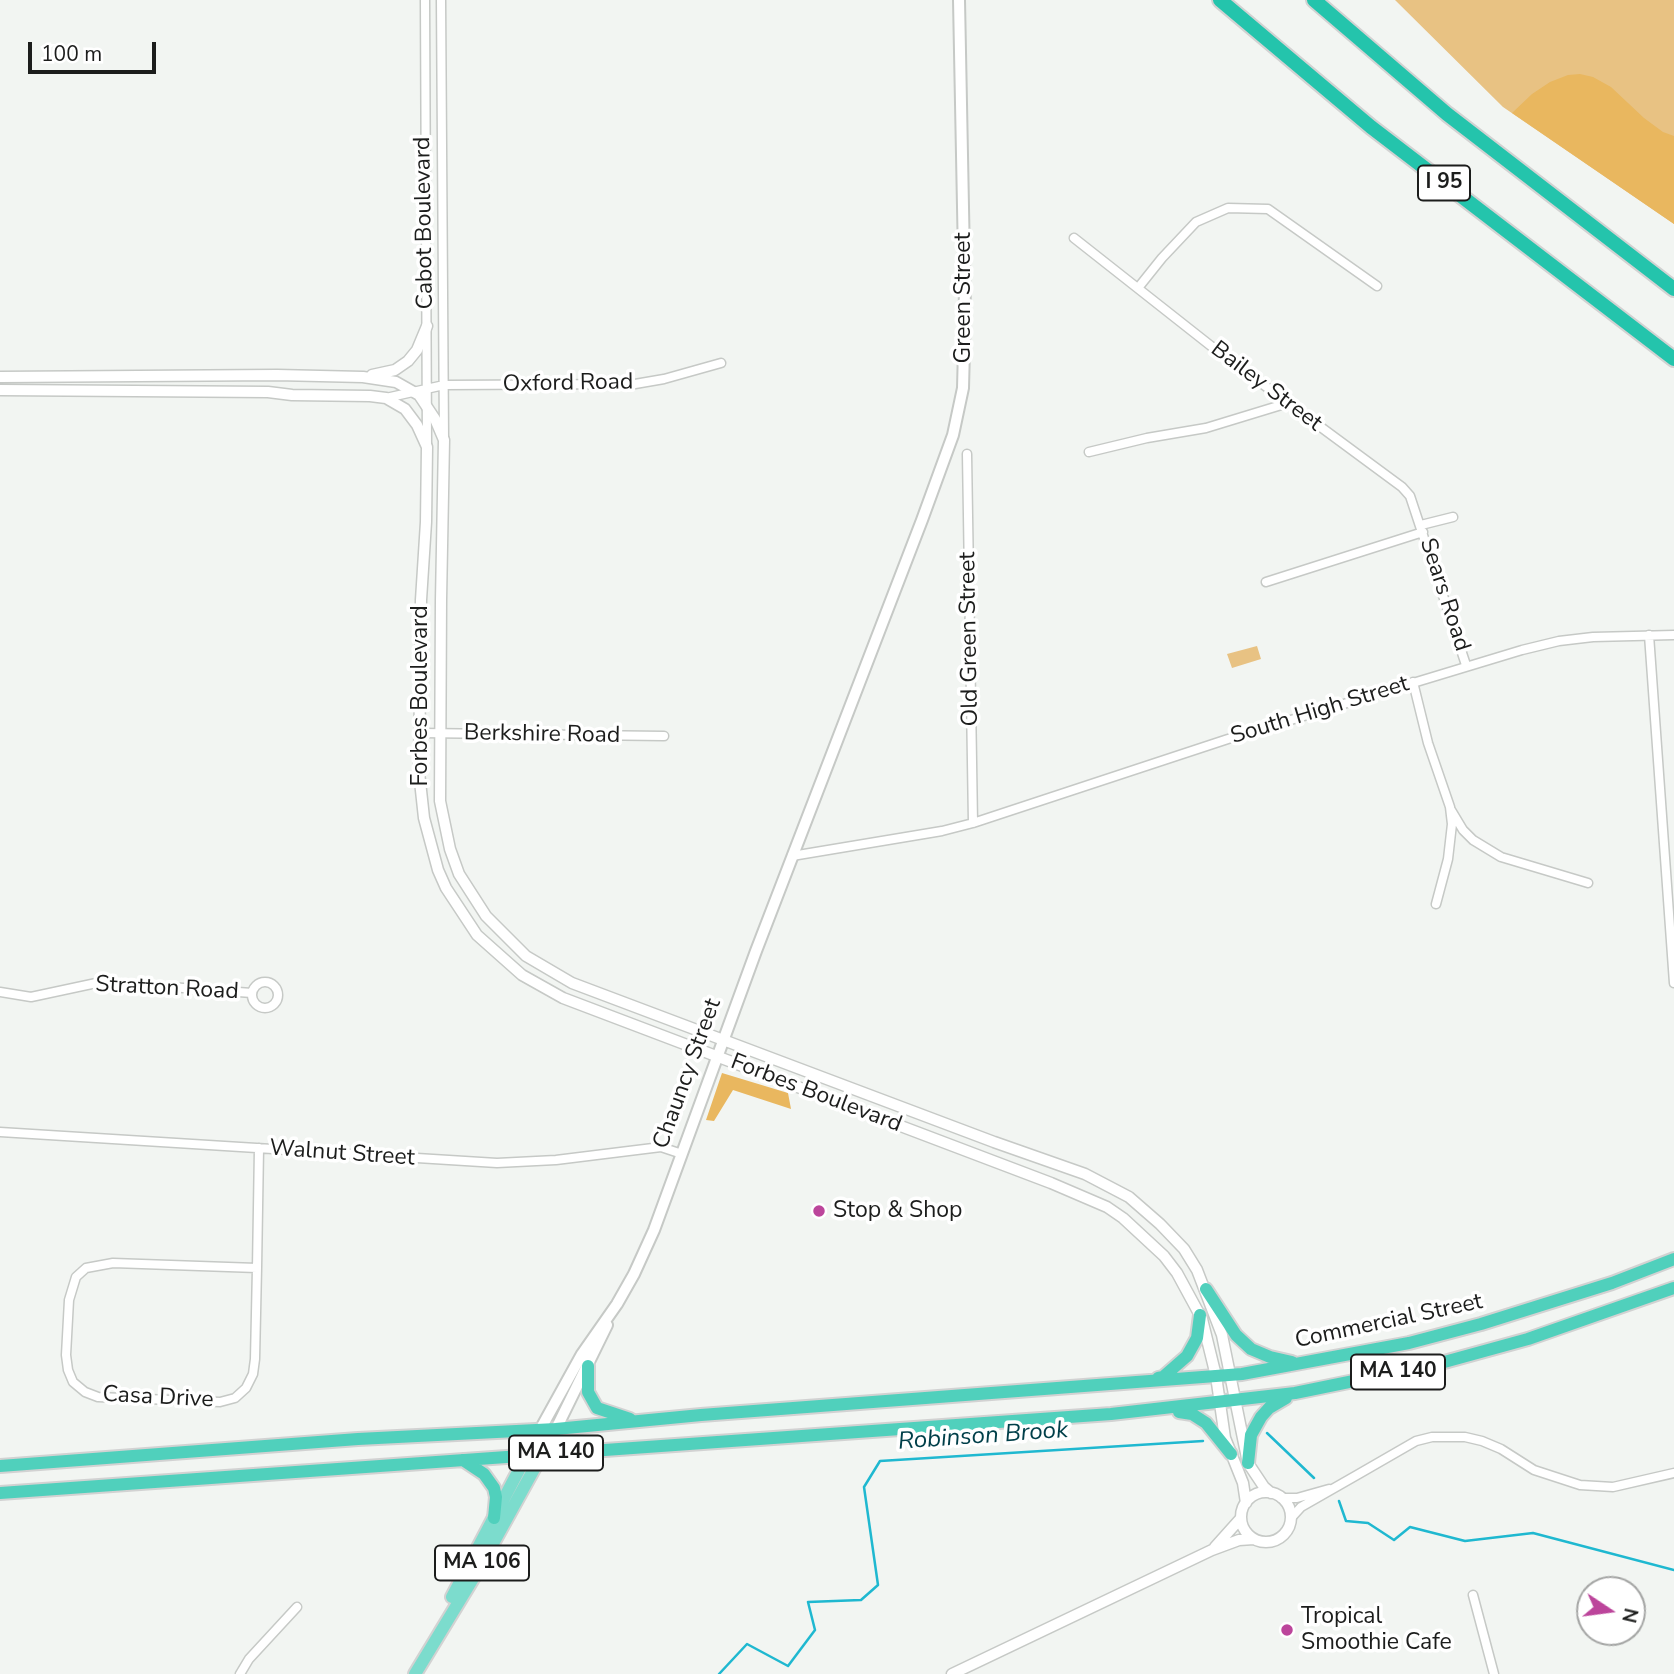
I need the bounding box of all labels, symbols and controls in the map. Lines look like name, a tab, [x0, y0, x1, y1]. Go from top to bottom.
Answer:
scale bar	[32, 28, 159, 72]
text: 100 m	[41, 40, 102, 68]
street label: Cabot Boulevard	[410, 136, 440, 310]
road number: I 95	[1418, 166, 1470, 200]
street label: Green Street	[950, 233, 978, 363]
street label: Bailey Street	[1205, 336, 1327, 438]
street label: Oxford Road	[502, 369, 634, 399]
street label: Sears Road	[1413, 535, 1475, 655]
street label: Old Green Street	[955, 551, 985, 727]
street label: Forbes Boulevard	[407, 605, 435, 787]
street label: South High Street	[1228, 671, 1412, 751]
street label: Berkshire Road	[464, 720, 620, 750]
street label: Stratton Road	[95, 971, 239, 1007]
street label: Chauncy Street	[648, 995, 728, 1153]
street label: Forbes Boulevard	[727, 1049, 905, 1139]
street label: Walnut Street	[268, 1135, 416, 1173]
place label: Stop & Shop	[833, 1197, 962, 1225]
marker: Stop & Shop	[811, 1203, 827, 1219]
street label: Commercial Street	[1293, 1289, 1485, 1355]
road number: MA 140	[1351, 1354, 1445, 1390]
street label: Casa Drive	[102, 1381, 214, 1415]
water label: Robinson Brook	[897, 1417, 1069, 1457]
road number: MA 140	[509, 1436, 603, 1470]
road number: MA 106	[435, 1546, 529, 1580]
north arrow	[1576, 1576, 1646, 1646]
place label: Tropical Smoothie Cafe	[1301, 1603, 1452, 1657]
text: N	[1615, 1605, 1644, 1625]
marker: Tropical Smoothie Cafe	[1279, 1622, 1295, 1638]

